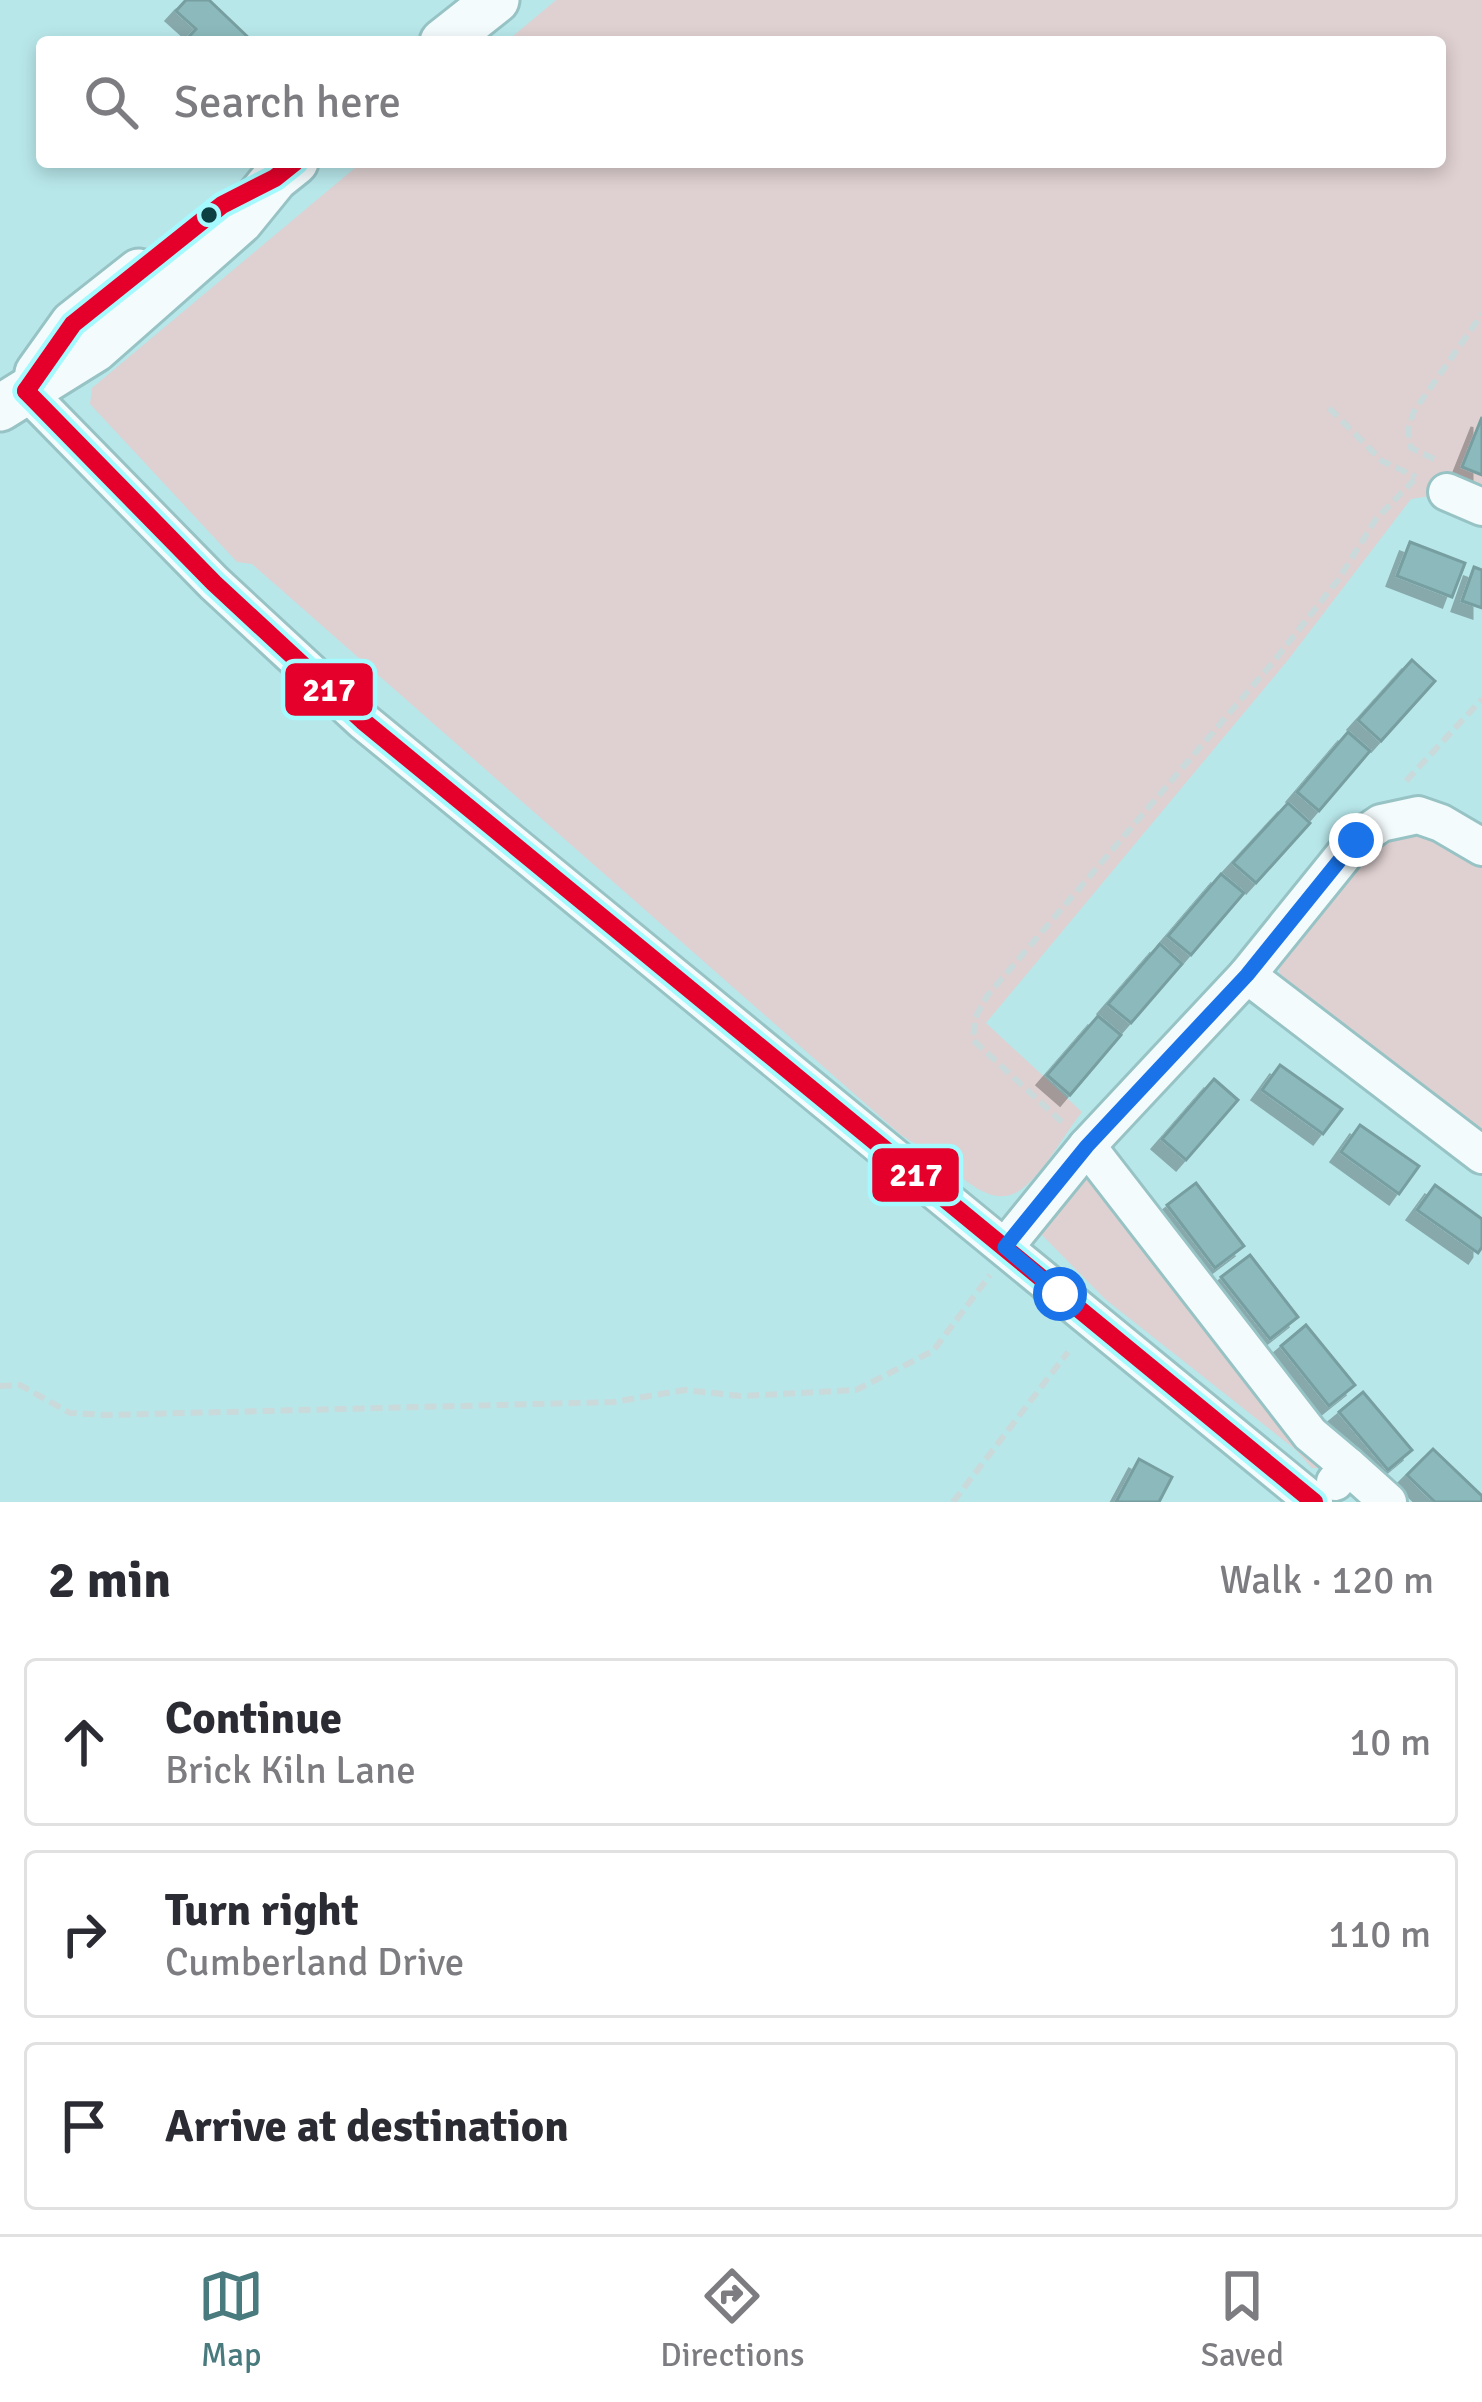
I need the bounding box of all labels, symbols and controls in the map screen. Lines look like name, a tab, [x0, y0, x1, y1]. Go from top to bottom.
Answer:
search box	[36, 36, 1446, 168]
icon: search	[78, 69, 144, 135]
text: Search here	[174, 75, 401, 130]
unlabelled marker	[198, 204, 220, 226]
line badge: 217	[283, 661, 375, 718]
text: 217	[302, 670, 356, 711]
route end	[1329, 813, 1383, 867]
line badge: 217	[870, 1146, 961, 1204]
text: 217	[889, 1155, 943, 1196]
route start	[1033, 1267, 1087, 1321]
text: 2 min	[48, 1549, 171, 1612]
text: Walk · 120 m	[1220, 1556, 1434, 1604]
text: Continue	[165, 1691, 342, 1746]
icon: ahead	[51, 1709, 117, 1775]
text: 10 m	[1349, 1718, 1431, 1766]
text: Brick Kiln Lane	[165, 1746, 416, 1794]
text: Turn right	[165, 1883, 359, 1938]
icon: right	[51, 1901, 117, 1967]
text: 110 m	[1328, 1910, 1431, 1958]
text: Cumberland Drive	[165, 1938, 464, 1986]
icon: arrive	[51, 2093, 117, 2159]
text: Arrive at destination	[165, 2099, 569, 2154]
tab: Map	[198, 2263, 264, 2376]
tab: Directions	[660, 2263, 805, 2376]
tab: Saved	[1201, 2263, 1284, 2376]

